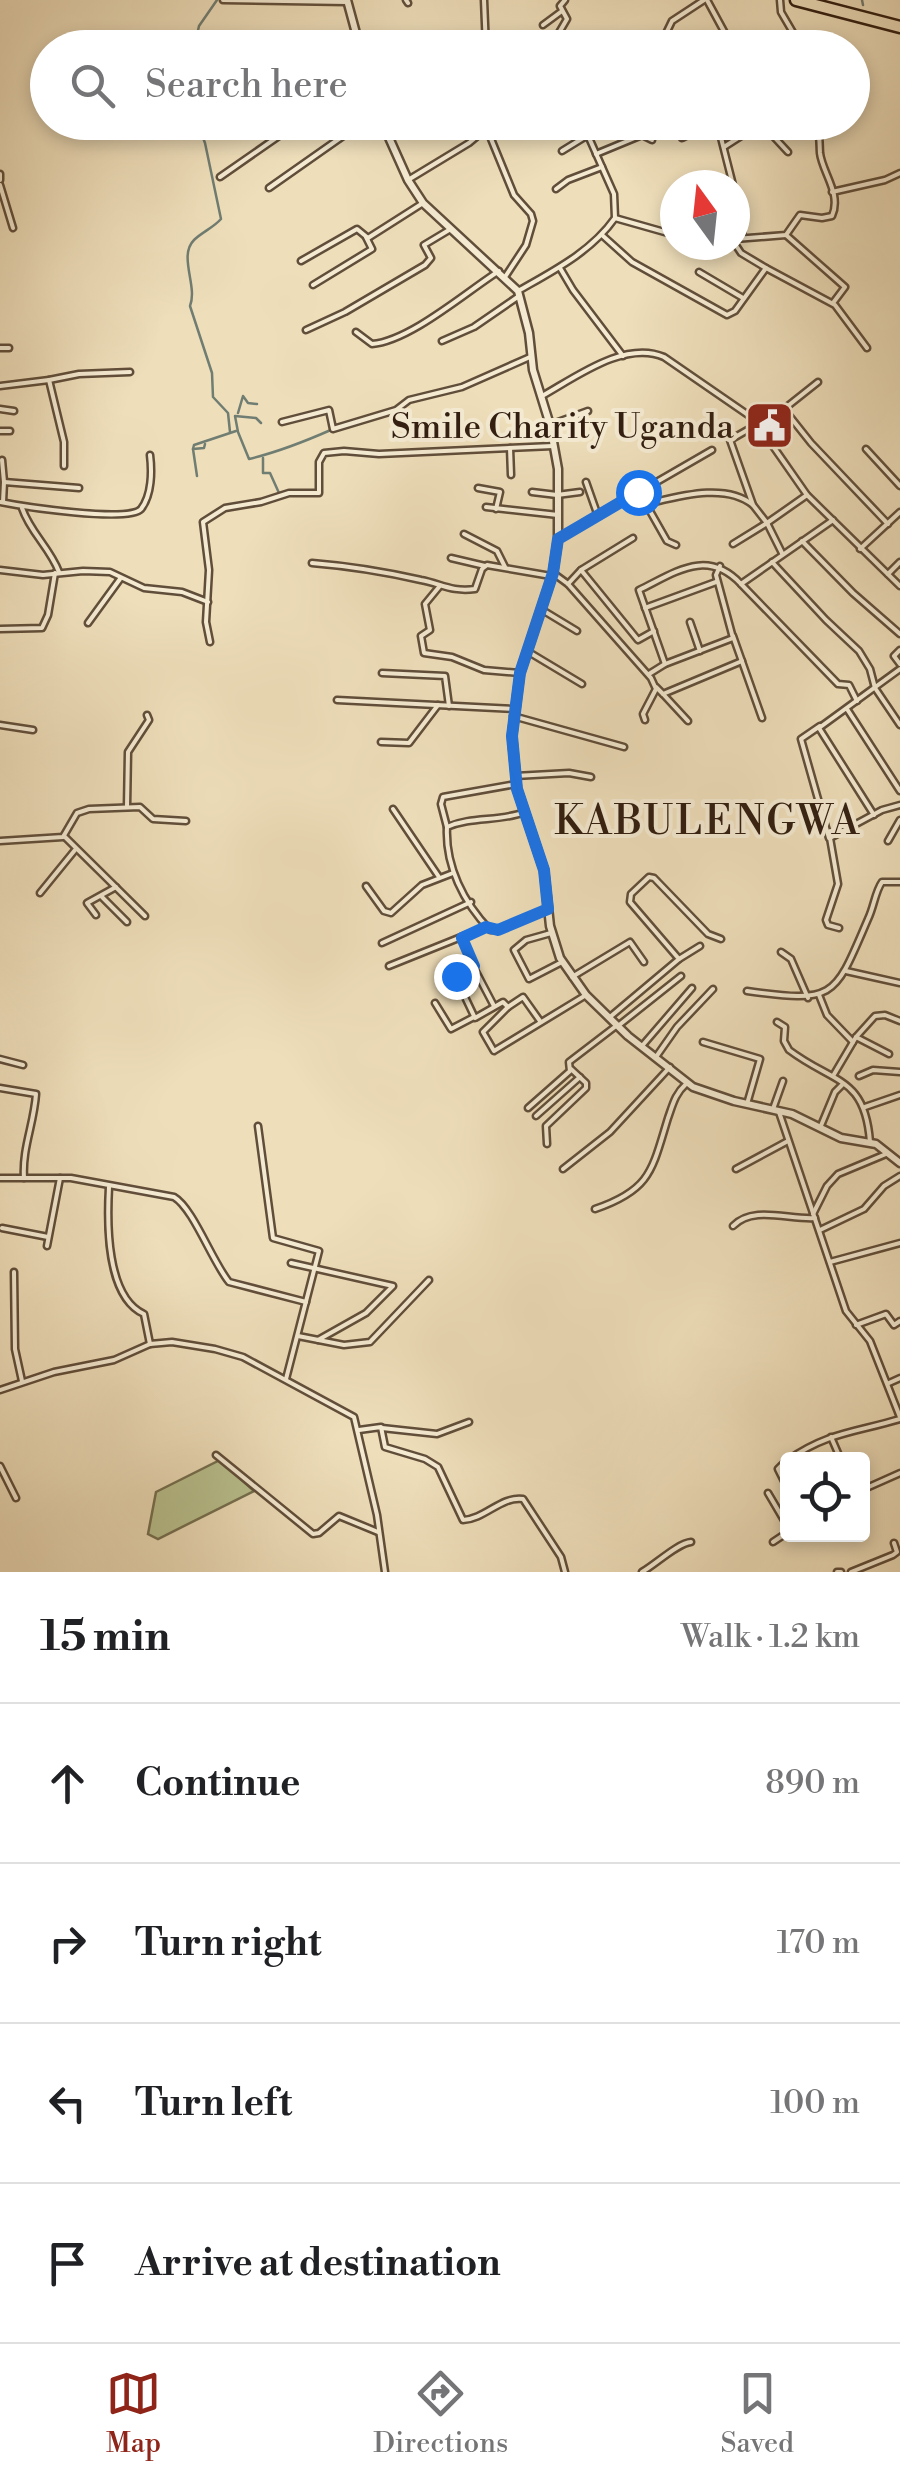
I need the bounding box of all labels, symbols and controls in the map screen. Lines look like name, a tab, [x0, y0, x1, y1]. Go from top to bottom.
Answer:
search box	[30, 30, 870, 140]
icon: search	[65, 58, 120, 113]
text: Search here	[145, 62, 348, 109]
north arrow	[660, 170, 750, 260]
public building icon: Smile Charity Uganda	[743, 400, 795, 452]
place label: Smile Charity Uganda	[391, 406, 734, 449]
route start	[616, 470, 662, 516]
district label: KABULENGWA	[554, 797, 862, 847]
route end	[434, 954, 480, 1000]
map controls	[780, 1452, 870, 1542]
button: locate	[780, 1452, 870, 1542]
text: 15 min	[40, 1611, 170, 1664]
text: Walk · 1.2 km	[681, 1617, 860, 1657]
icon: ahead	[40, 1756, 95, 1811]
text: Continue	[135, 1760, 300, 1807]
text: 890 m	[765, 1763, 860, 1803]
icon: right	[40, 1916, 95, 1971]
text: Turn right	[135, 1920, 321, 1967]
text: 170 m	[777, 1923, 860, 1963]
icon: left	[40, 2076, 95, 2131]
text: Turn left	[135, 2080, 292, 2127]
text: 100 m	[770, 2083, 860, 2123]
icon: arrive	[40, 2236, 95, 2291]
text: Arrive at destination	[135, 2240, 501, 2287]
tab: Map	[106, 2366, 161, 2461]
tab: Directions	[373, 2366, 508, 2461]
tab: Saved	[720, 2366, 794, 2461]

